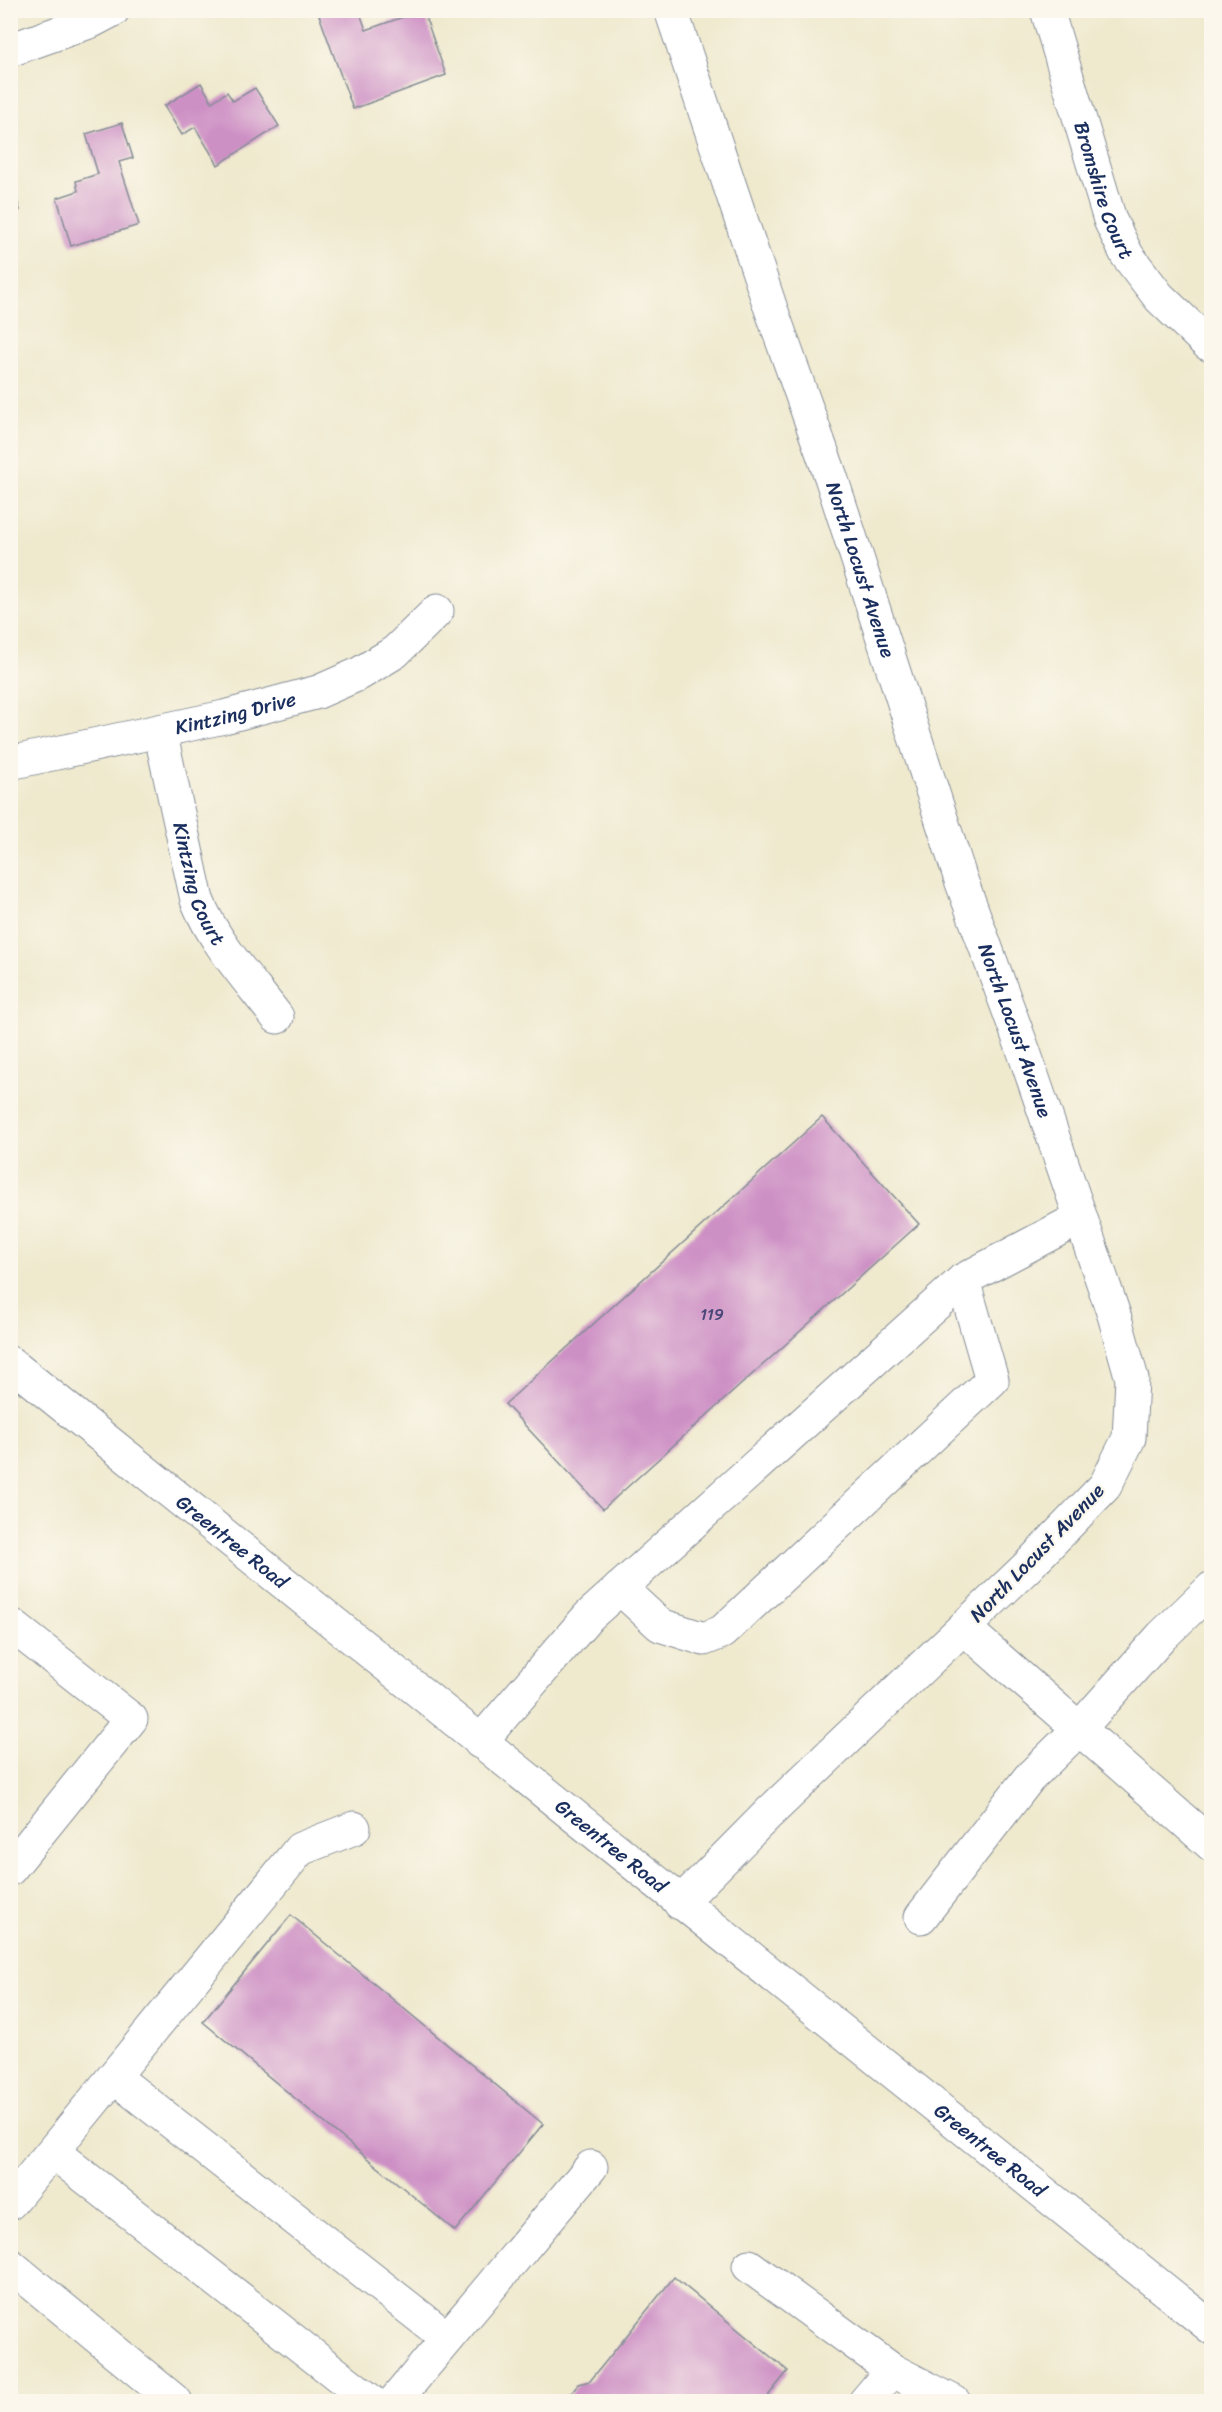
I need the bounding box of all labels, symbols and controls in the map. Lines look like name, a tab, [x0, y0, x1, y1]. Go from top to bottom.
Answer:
street label: Bromshire Court	[1064, 117, 1144, 265]
street label: North Locust Avenue	[816, 477, 906, 663]
street label: Kintzing Drive	[172, 681, 300, 745]
street label: Kintzing Court	[163, 819, 235, 953]
street label: North Locust Avenue	[968, 938, 1063, 1123]
house number: 119	[700, 1300, 724, 1329]
street label: North Locust Avenue	[961, 1475, 1113, 1631]
street label: Greentree Road	[168, 1485, 297, 1599]
street label: Greentree Road	[547, 1789, 676, 1903]
street label: Greentree Road	[926, 2094, 1055, 2207]

